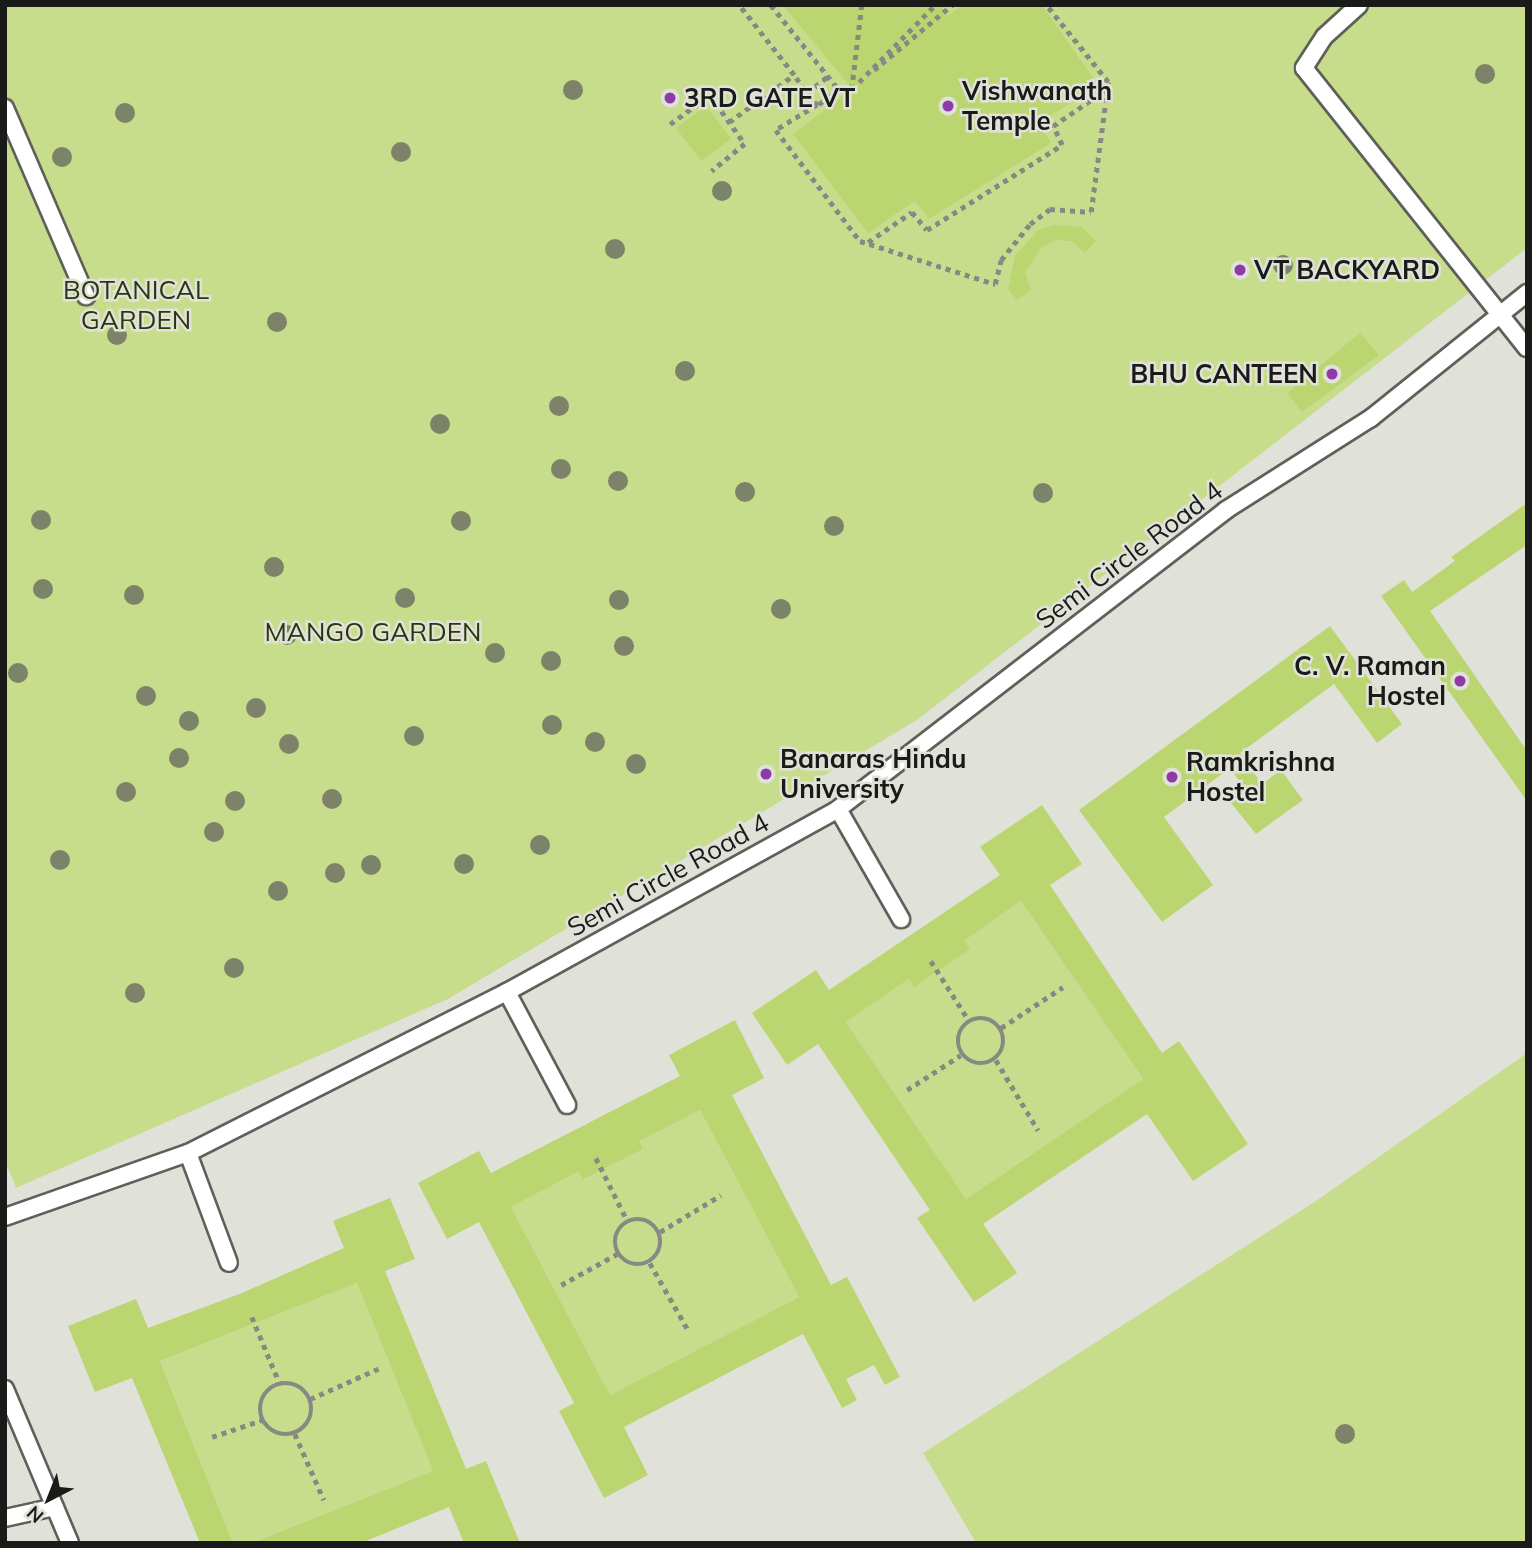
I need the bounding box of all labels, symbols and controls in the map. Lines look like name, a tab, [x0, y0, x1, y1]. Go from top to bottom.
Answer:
place label: Vishwanath Temple	[962, 75, 1112, 136]
place label: 3RD GATE VT	[684, 82, 855, 114]
marker: 3RD GATE VT	[662, 90, 678, 106]
marker: Vishwanath Temple	[940, 98, 956, 114]
place label: VT BACKYARD	[1254, 254, 1440, 286]
marker: VT BACKYARD	[1232, 262, 1248, 278]
park label: BOTANICAL GARDEN	[63, 274, 209, 336]
place label: BHU CANTEEN	[1130, 358, 1318, 390]
marker: BHU CANTEEN	[1324, 366, 1340, 382]
street label: Semi Circle Road 4	[1030, 475, 1228, 635]
park label: MANGO GARDEN	[265, 616, 481, 648]
place label: C. V. Raman Hostel	[1294, 650, 1446, 712]
marker: C. V. Raman Hostel	[1452, 673, 1468, 689]
place label: Banaras Hindu University	[780, 743, 966, 804]
place label: Ramkrishna Hostel	[1186, 746, 1335, 808]
marker: Banaras Hindu University	[758, 766, 774, 782]
marker: Ramkrishna Hostel	[1164, 769, 1180, 785]
street label: Semi Circle Road 4	[562, 807, 774, 943]
north arrow	[14, 1464, 84, 1534]
text: N	[22, 1501, 48, 1528]

